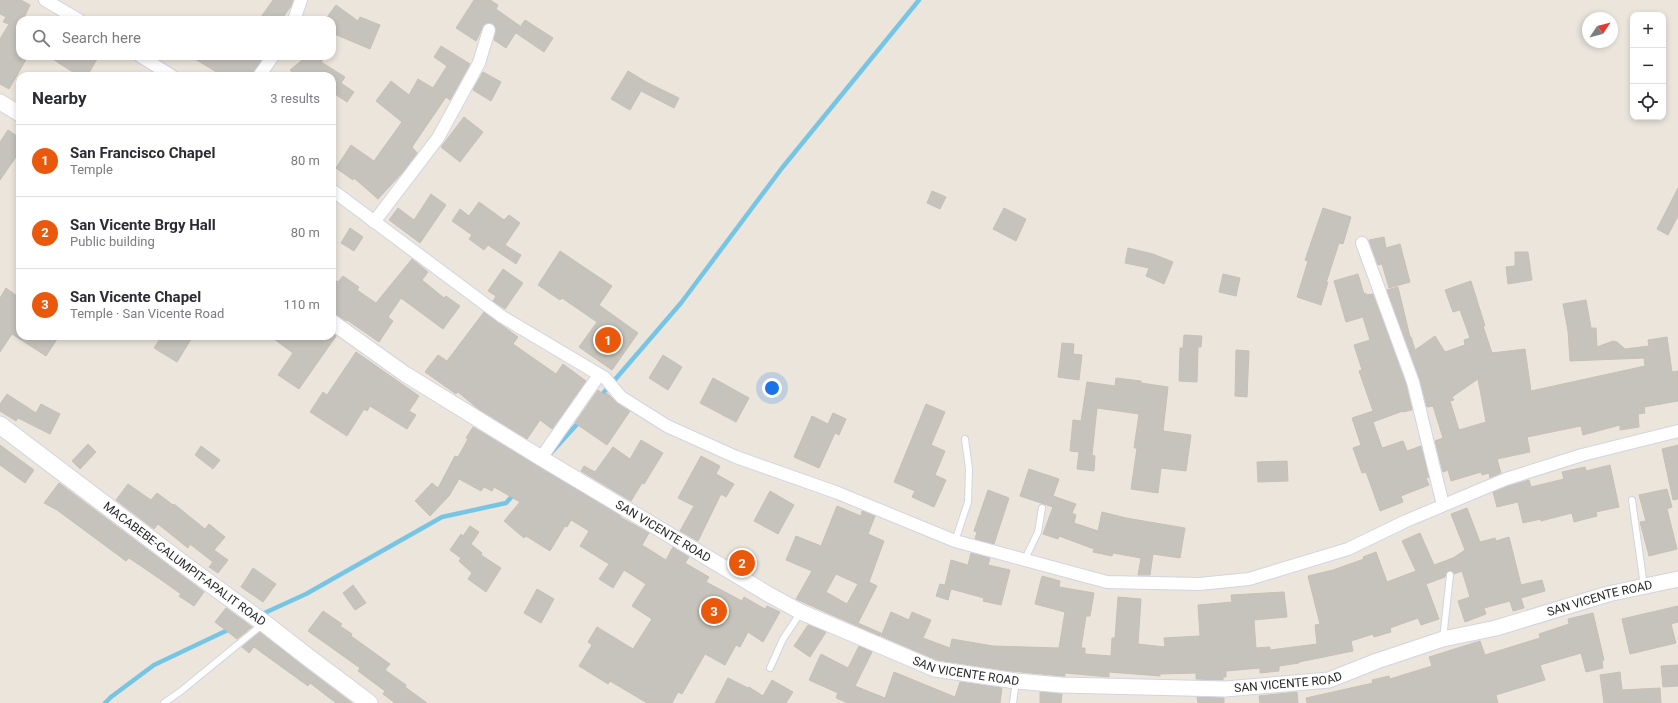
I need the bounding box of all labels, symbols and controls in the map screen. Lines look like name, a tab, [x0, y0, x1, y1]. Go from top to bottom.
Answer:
north arrow	[1582, 12, 1618, 48]
map controls	[1630, 12, 1666, 120]
button: +	[1630, 12, 1666, 48]
search box	[16, 16, 336, 60]
icon: search	[30, 27, 52, 49]
text: Search here	[62, 29, 141, 47]
button: −	[1630, 48, 1666, 84]
button: locate	[1630, 84, 1666, 120]
text: Nearby	[32, 88, 87, 108]
text: 3 results	[270, 91, 320, 106]
text: San Francisco Chapel	[70, 144, 215, 162]
text: 1	[41, 153, 49, 168]
text: 80 m	[291, 153, 320, 168]
text: Temple	[70, 162, 113, 177]
text: San Vicente Brgy Hall	[70, 216, 216, 234]
text: 2	[41, 225, 49, 240]
text: 80 m	[291, 225, 320, 240]
text: Public building	[70, 234, 155, 249]
text: San Vicente Chapel	[70, 288, 201, 306]
text: 3	[41, 297, 49, 312]
text: 110 m	[283, 297, 320, 312]
text: Temple · San Vicente Road	[70, 306, 224, 321]
pin: 1	[595, 325, 621, 355]
your location	[762, 378, 782, 398]
street label: SAN VICENTE ROAD	[613, 497, 714, 565]
street label: MACABEBE-CALUMPIT-APALIT ROAD	[101, 499, 269, 629]
pin: 2	[729, 548, 755, 578]
street label: SAN VICENTE ROAD	[1545, 578, 1654, 619]
pin: 3	[701, 596, 727, 626]
street label: SAN VICENTE ROAD	[911, 653, 1020, 688]
street label: SAN VICENTE ROAD	[1234, 668, 1344, 695]

